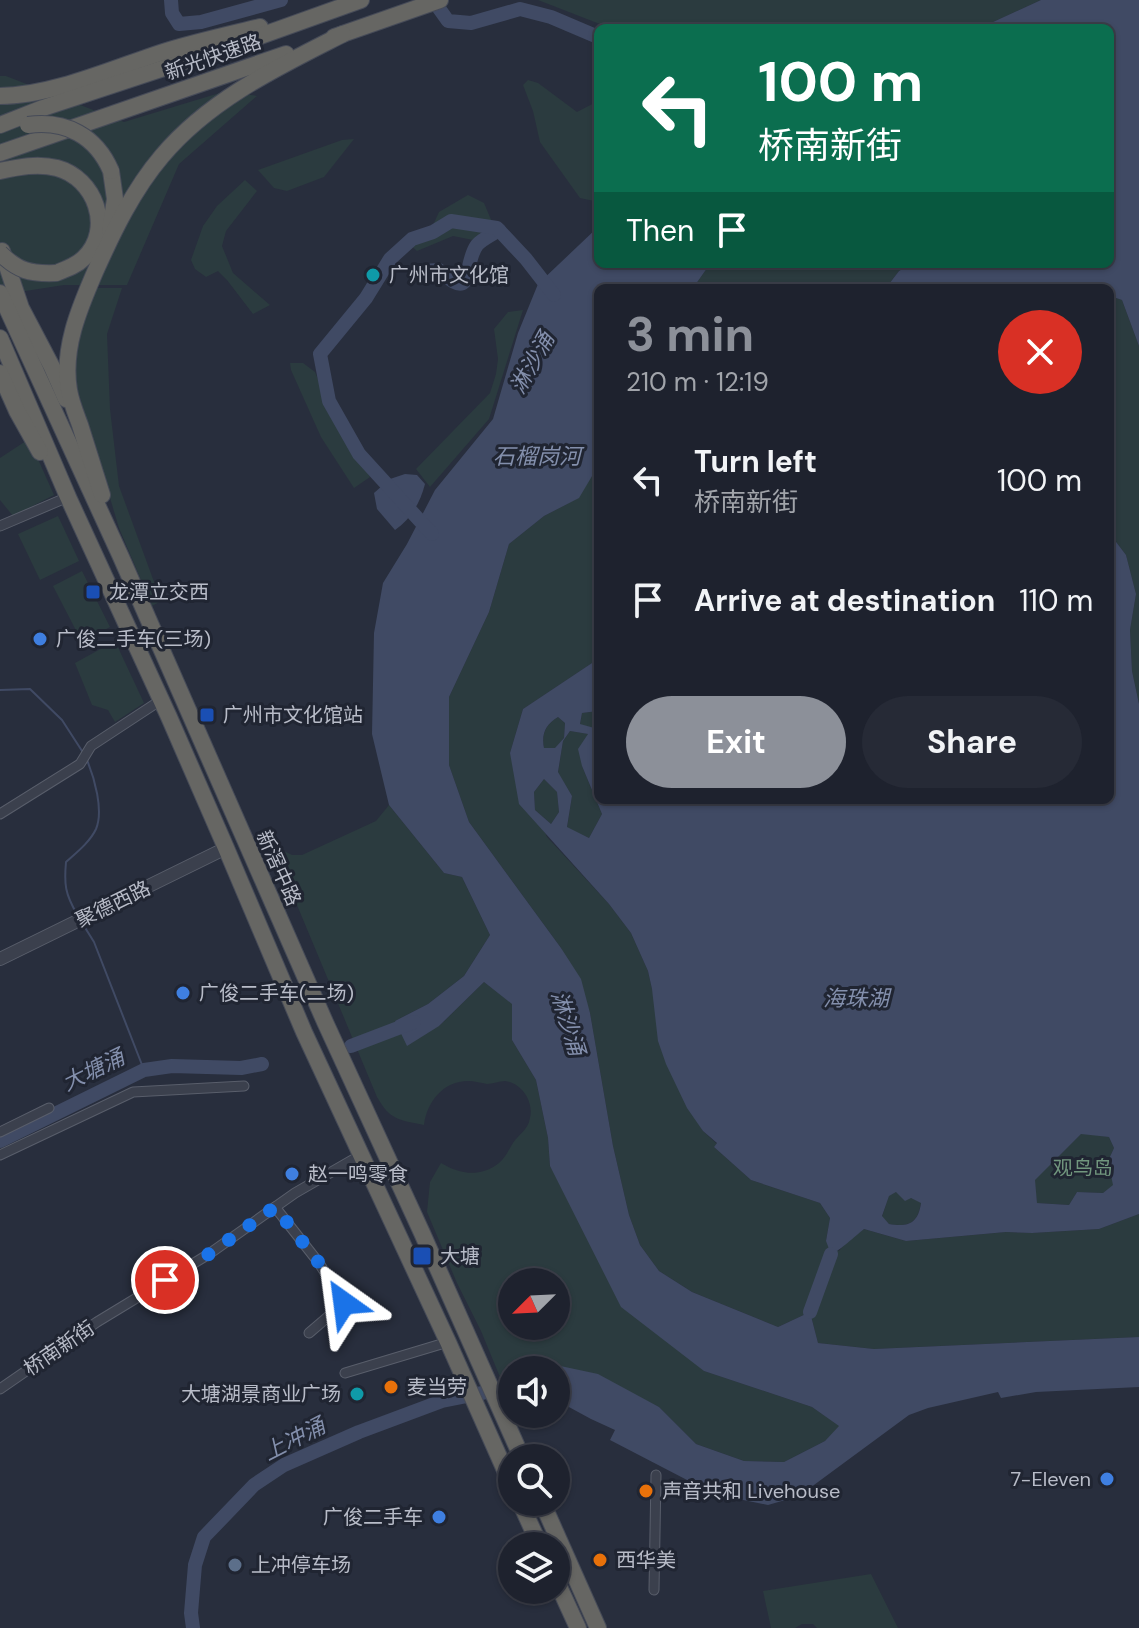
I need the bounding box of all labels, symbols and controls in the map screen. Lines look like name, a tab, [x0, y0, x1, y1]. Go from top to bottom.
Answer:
street label: 新光快速路	[161, 28, 265, 86]
text: 100 m	[758, 45, 923, 118]
icon: left	[626, 56, 730, 160]
text: 桥南新街	[758, 122, 902, 169]
icon: arrive	[710, 208, 754, 252]
text: Then	[626, 211, 694, 250]
place label: 广州市文化馆	[389, 262, 509, 288]
marker: 广州市文化馆	[364, 266, 382, 284]
text: 3 min	[626, 303, 754, 366]
button: close	[998, 310, 1082, 394]
water label: 淋沙涌	[503, 324, 562, 399]
text: 210 m · 12:19	[626, 365, 769, 399]
water label: 石榴岗河	[493, 442, 585, 471]
text: Turn left	[694, 442, 817, 481]
icon: left	[626, 458, 670, 502]
text: 100 m	[997, 461, 1082, 500]
text: 桥南新街	[694, 485, 798, 519]
icon: arrive	[626, 578, 670, 622]
place label: 龙潭立交西	[109, 579, 209, 605]
text: Arrive at destination	[694, 581, 995, 620]
text: 110 m	[1019, 581, 1093, 620]
marker: 龙潭立交西	[84, 583, 102, 601]
place label: 广俊二手车(三场)	[56, 626, 211, 652]
marker: 广俊二手车(三场)	[31, 630, 49, 648]
button: Exit	[626, 696, 846, 788]
button: Share	[862, 696, 1082, 788]
place label: 广州市文化馆站	[223, 702, 363, 728]
marker: 广州市文化馆站	[198, 706, 216, 724]
street label: 新滘中路	[251, 826, 307, 910]
street label: 聚德西路	[71, 875, 155, 933]
place label: 广俊二手车(二场)	[199, 980, 354, 1006]
marker: 广俊二手车(二场)	[174, 984, 192, 1002]
water label: 海珠湖	[823, 984, 892, 1013]
water label: 淋沙涌	[544, 987, 592, 1062]
water label: 大塘涌	[57, 1041, 132, 1098]
park label: 观鸟岛	[1053, 1155, 1113, 1181]
place label: 赵一鸣零食	[308, 1161, 408, 1187]
marker: 赵一鸣零食	[283, 1165, 301, 1183]
place label: 大塘	[440, 1243, 480, 1269]
marker: 大塘	[411, 1245, 433, 1267]
pin	[131, 1246, 199, 1314]
icon: arrive	[143, 1258, 187, 1302]
position arrow	[302, 1261, 386, 1345]
north arrow	[498, 1268, 570, 1340]
map controls	[498, 1268, 570, 1604]
street label: 桥南新街	[19, 1315, 99, 1381]
button: sound	[498, 1356, 570, 1428]
place label: 麦当劳	[407, 1374, 467, 1400]
marker: 麦当劳	[382, 1378, 400, 1396]
place label: 大塘湖景商业广场	[181, 1381, 341, 1407]
marker: 大塘湖景商业广场	[348, 1385, 366, 1403]
water label: 上冲涌	[258, 1410, 333, 1467]
button: search	[498, 1444, 570, 1516]
place label: 7-Eleven	[1011, 1466, 1091, 1492]
marker: 7-Eleven	[1098, 1470, 1116, 1488]
place label: 声音共和 Livehouse	[662, 1478, 840, 1504]
marker: 声音共和 Livehouse	[637, 1482, 655, 1500]
place label: 广俊二手车	[323, 1504, 423, 1530]
marker: 广俊二手车	[430, 1508, 448, 1526]
button: layers	[498, 1532, 570, 1604]
place label: 西华美	[616, 1547, 676, 1573]
marker: 西华美	[591, 1551, 609, 1569]
place label: 上冲停车场	[251, 1552, 351, 1578]
marker: 上冲停车场	[226, 1556, 244, 1574]

